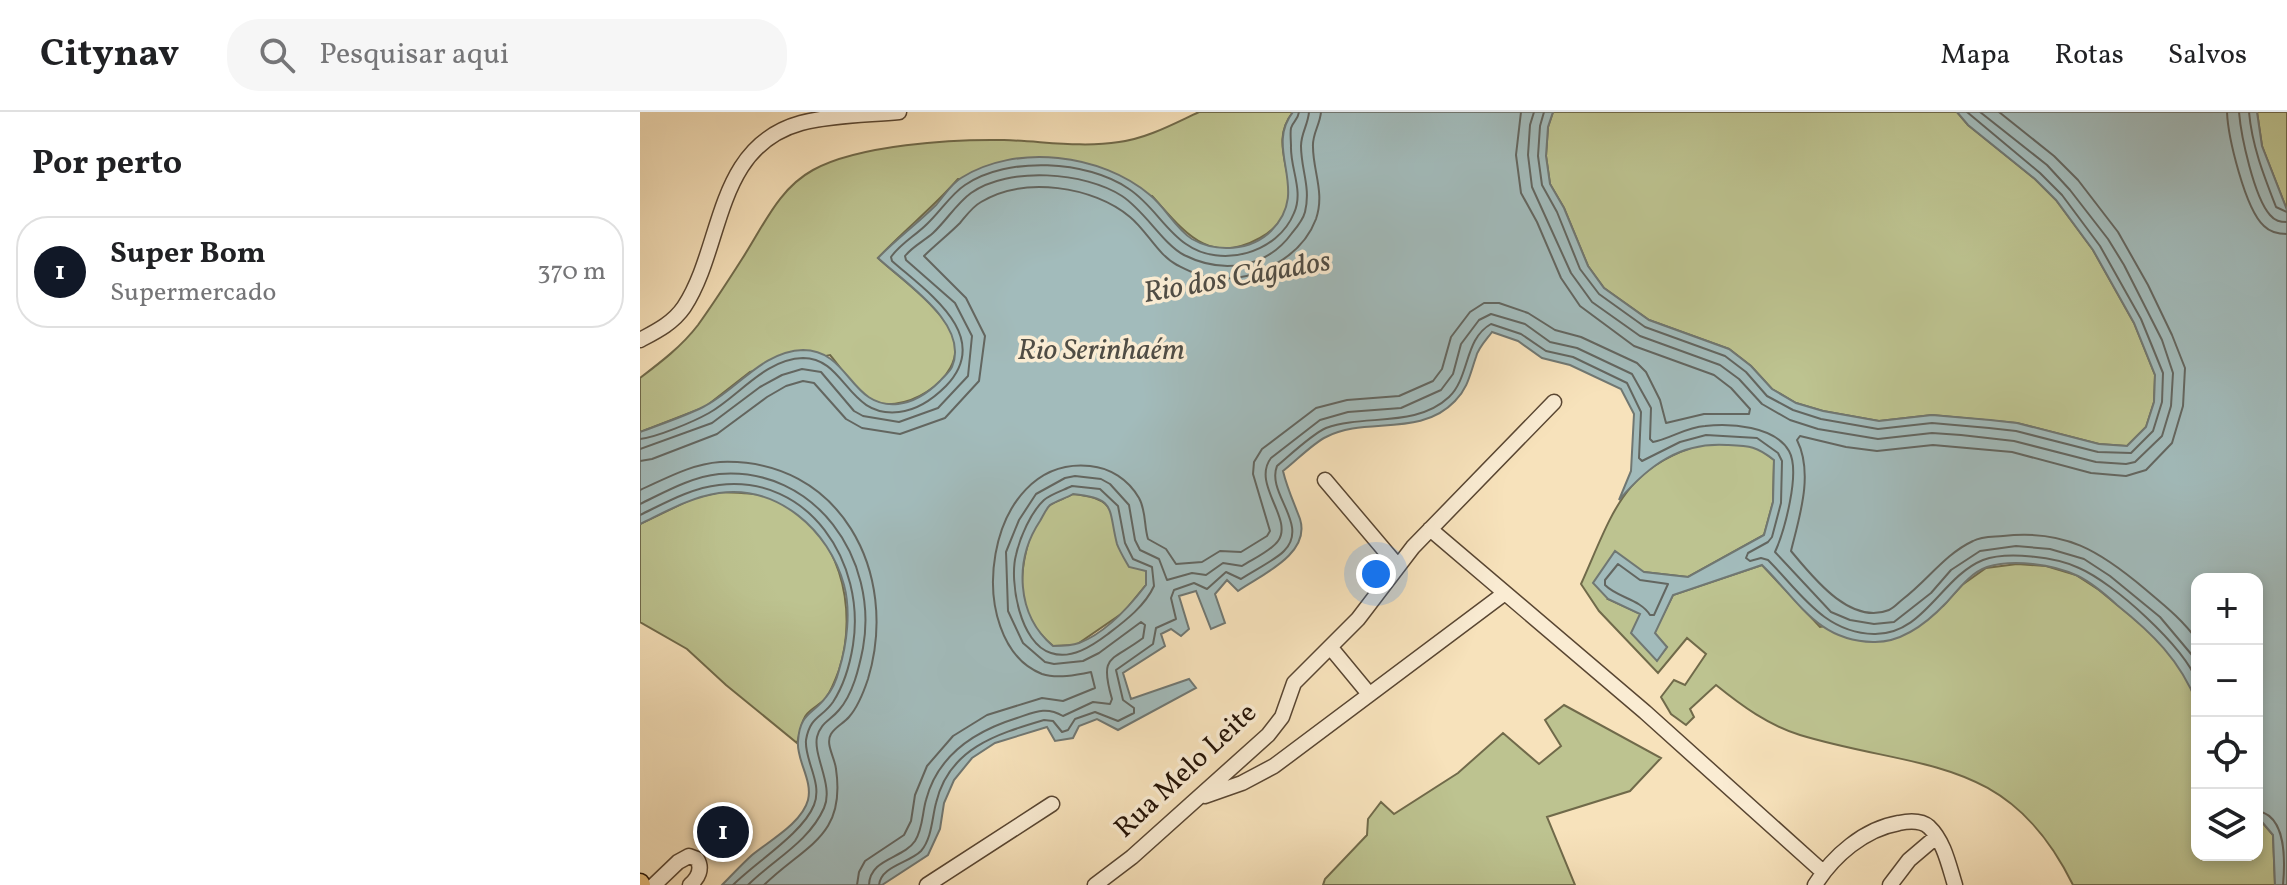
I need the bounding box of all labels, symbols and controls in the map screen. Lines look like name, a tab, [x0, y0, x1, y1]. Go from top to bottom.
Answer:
search box	[227, 19, 787, 91]
text: Citynav	[40, 29, 179, 82]
icon: search	[255, 33, 299, 77]
text: Pesquisar aqui	[319, 34, 509, 76]
text: Mapa	[1941, 36, 2011, 75]
text: Rotas	[2055, 36, 2124, 75]
text: Salvos	[2168, 36, 2247, 75]
text: Por perto	[32, 141, 182, 188]
text: Super Bom	[110, 233, 266, 275]
water label: Rio dos Cágados	[1140, 241, 1334, 315]
text: 1	[55, 254, 65, 290]
text: 370 m	[537, 254, 606, 290]
text: Supermercado	[110, 275, 276, 311]
water label: Rio Serinhaém	[1017, 330, 1185, 372]
your location	[1356, 554, 1396, 594]
map controls	[2191, 573, 2263, 861]
button: +	[2191, 573, 2263, 645]
button: −	[2191, 645, 2263, 717]
street label: Rua Melo Leite	[1106, 695, 1266, 847]
button: locate	[2191, 717, 2263, 789]
button: layers	[2191, 789, 2263, 861]
pin: 1	[697, 802, 749, 862]

